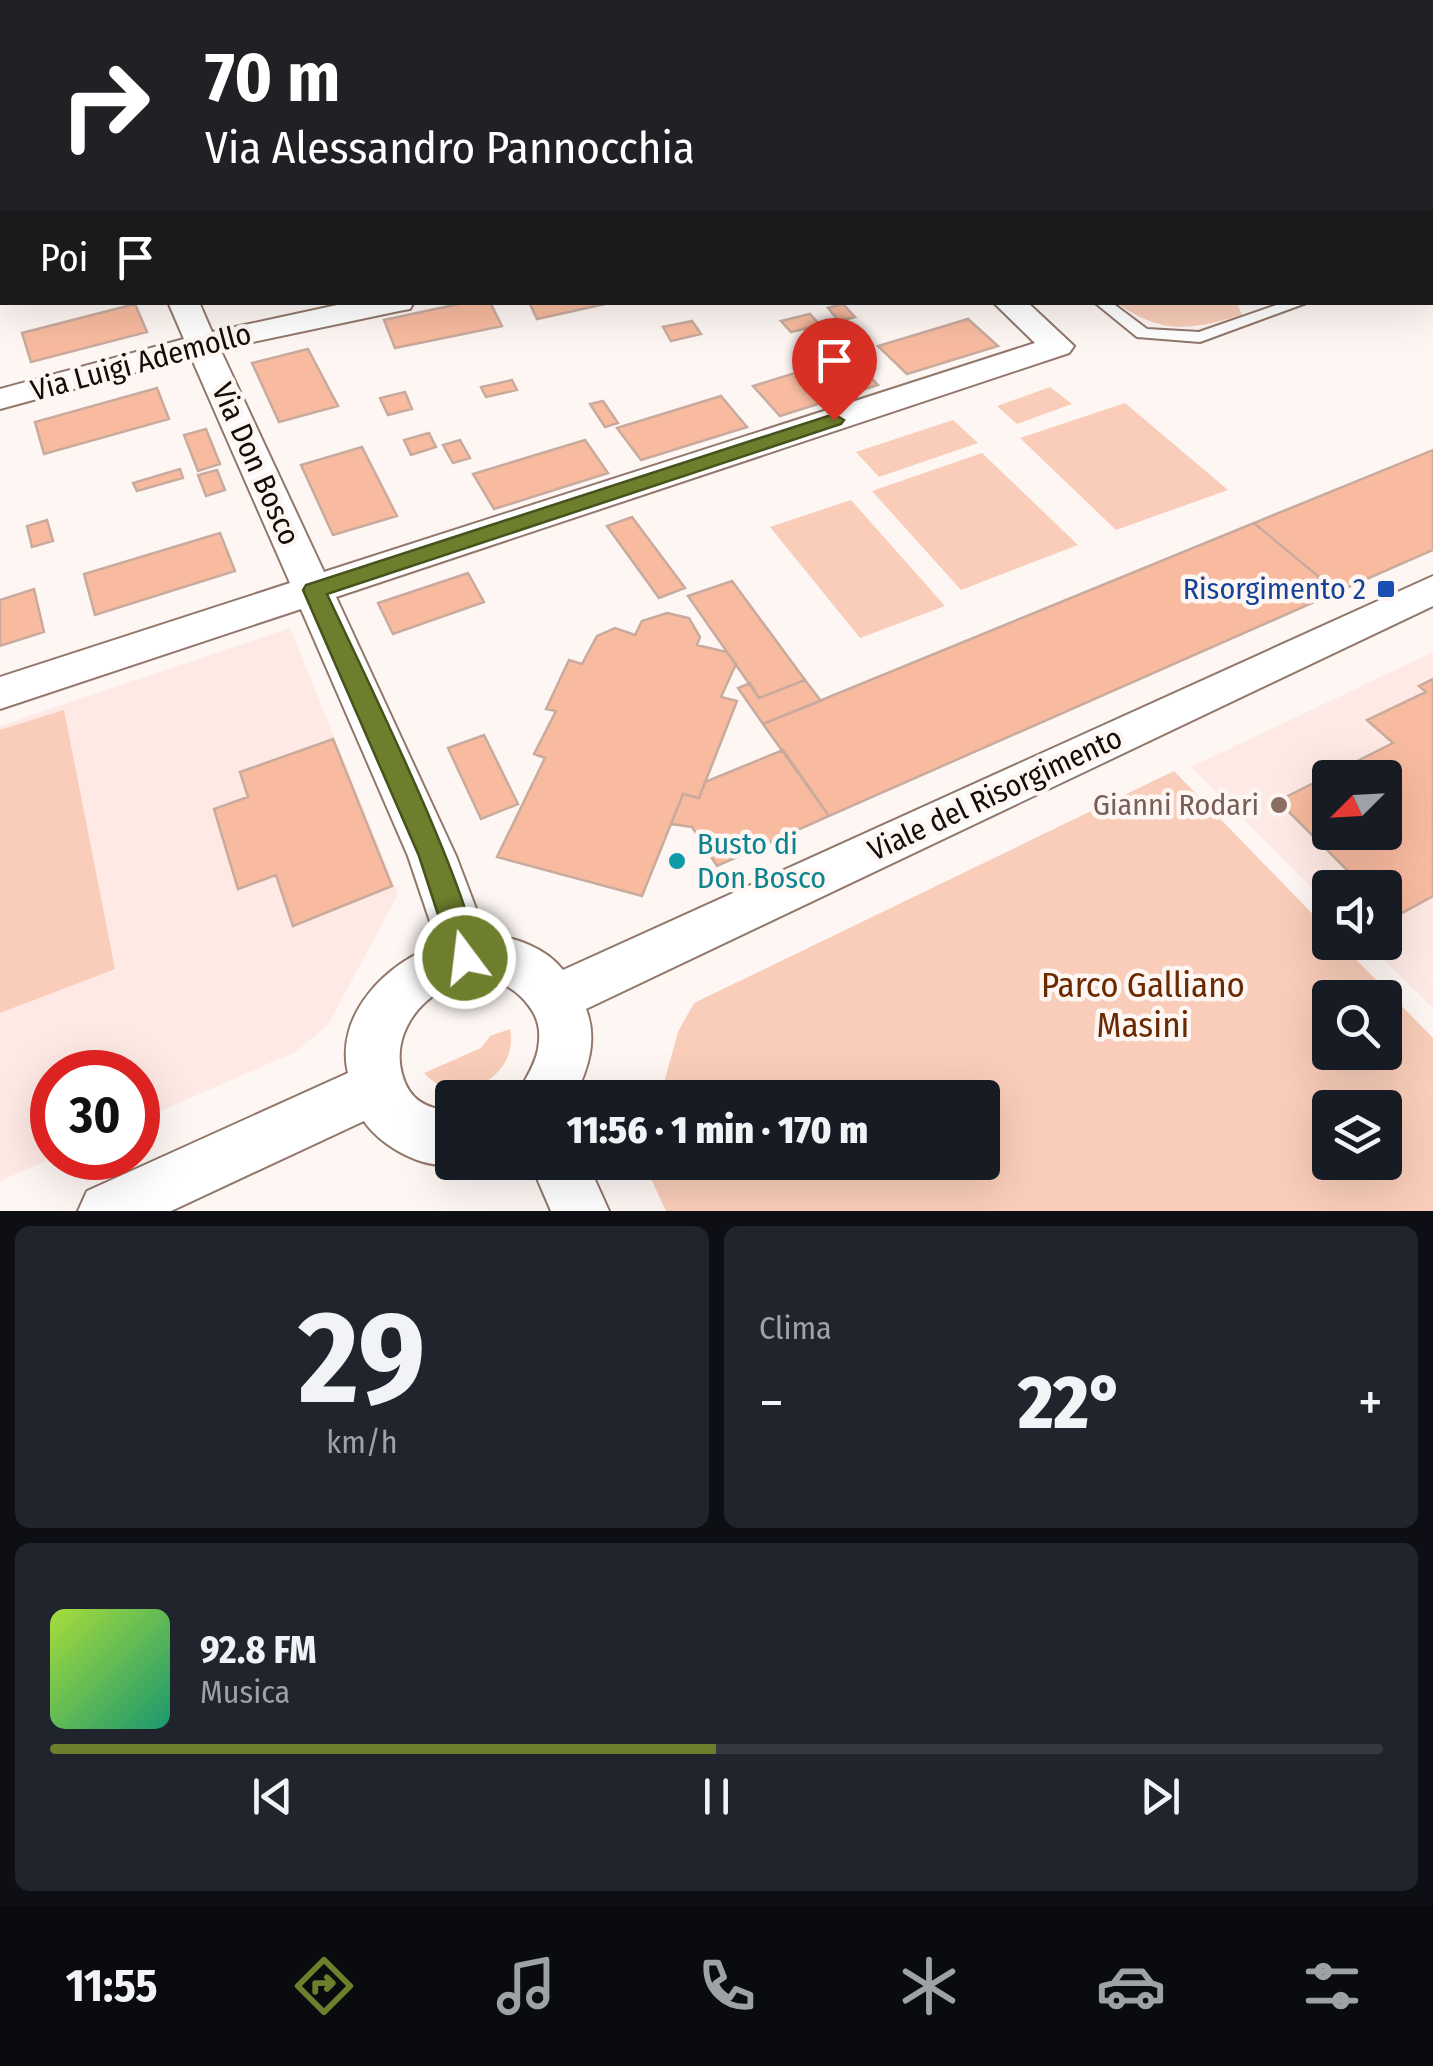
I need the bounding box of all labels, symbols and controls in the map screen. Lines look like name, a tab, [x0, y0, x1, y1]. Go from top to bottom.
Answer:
text: 70 m	[205, 36, 340, 120]
icon: right	[40, 40, 170, 170]
text: Via Alessandro Pannocchia	[205, 121, 695, 175]
icon: arrive	[108, 230, 163, 285]
text: Poi	[40, 235, 88, 281]
street label: Via Luigi Ademollo	[27, 315, 255, 409]
pin	[792, 318, 877, 421]
icon: arrive	[807, 333, 862, 388]
street label: Via Don Bosco	[204, 377, 308, 551]
place label: Risorgimento 2	[1183, 571, 1366, 607]
marker: Risorgimento 2	[1375, 578, 1397, 600]
street label: Viale del Risorgimento	[862, 719, 1128, 869]
north arrow	[1312, 760, 1402, 850]
map controls	[1312, 760, 1402, 1180]
place label: Gianni Rodari	[1093, 787, 1259, 823]
marker: Gianni Rodari	[1268, 794, 1290, 816]
place label: Busto di Don Bosco	[697, 826, 826, 896]
marker: Busto di Don Bosco	[666, 850, 688, 872]
button: sound	[1312, 870, 1402, 960]
position arrow	[413, 906, 517, 1010]
park label: Parco Galliano Masini	[1041, 964, 1245, 1046]
button: search	[1312, 980, 1402, 1070]
speed limit sign: 30	[30, 1050, 160, 1180]
button: layers	[1312, 1090, 1402, 1180]
text: 11:56 · 1 min · 170 m	[567, 1107, 868, 1153]
text: 29	[299, 1280, 425, 1436]
text: Clima	[759, 1309, 832, 1347]
text: 22°	[1018, 1358, 1124, 1448]
text: −	[759, 1370, 784, 1436]
text: +	[1358, 1370, 1383, 1436]
text: km/h	[326, 1423, 398, 1461]
text: 92.8 FM	[200, 1627, 317, 1673]
text: Musica	[200, 1673, 290, 1711]
icon: previous	[245, 1769, 300, 1824]
icon: pause	[689, 1769, 744, 1824]
icon: next	[1133, 1769, 1188, 1824]
icon: directions	[289, 1951, 359, 2021]
icon: music	[491, 1951, 561, 2021]
icon: phone	[692, 1951, 762, 2021]
icon: climate	[894, 1951, 964, 2021]
icon: car	[1096, 1951, 1166, 2021]
icon: filters	[1297, 1951, 1367, 2021]
text: 11:55	[66, 1959, 158, 2013]

